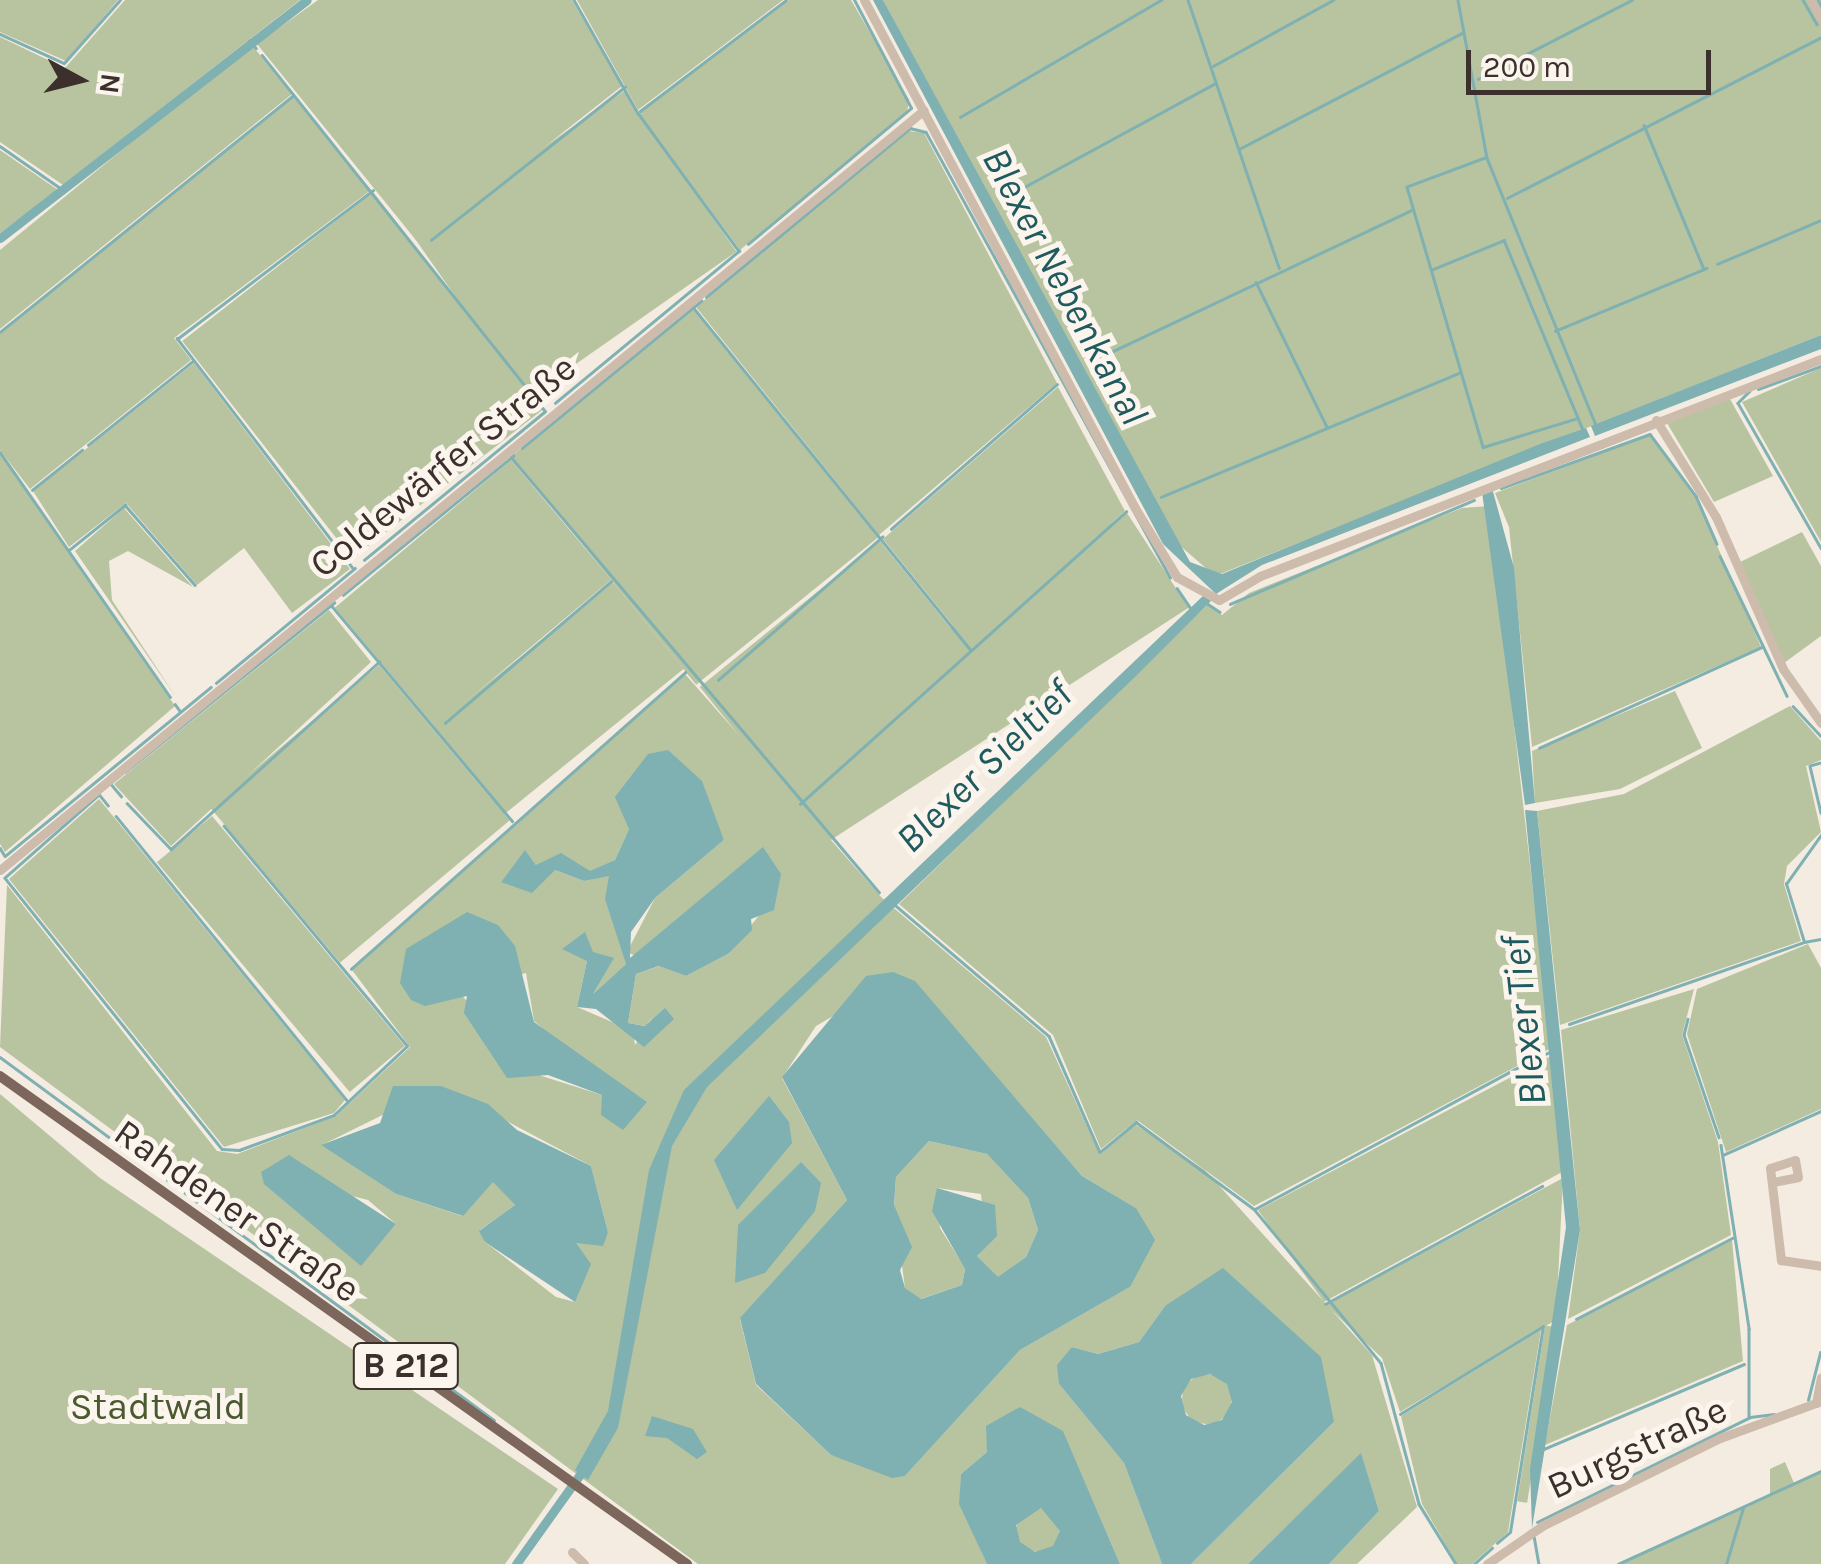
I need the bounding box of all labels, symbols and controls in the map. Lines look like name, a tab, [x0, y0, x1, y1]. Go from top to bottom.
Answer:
north arrow	[30, 30, 130, 130]
scale bar	[1471, 30, 1716, 92]
text: 200 m	[1483, 49, 1571, 85]
text: N	[93, 72, 128, 96]
water label: Blexer Nebenkanal	[972, 139, 1158, 433]
street label: Coldewärfer Straße	[301, 345, 585, 587]
water label: Blexer Sieltief	[886, 671, 1082, 863]
water label: Blexer Tief	[1491, 934, 1557, 1108]
street label: Rahdener Straße	[106, 1109, 368, 1313]
road number: B 212	[351, 1336, 461, 1396]
park label: Stadtwald	[70, 1384, 246, 1430]
street label: Burgstraße	[1540, 1387, 1734, 1509]

